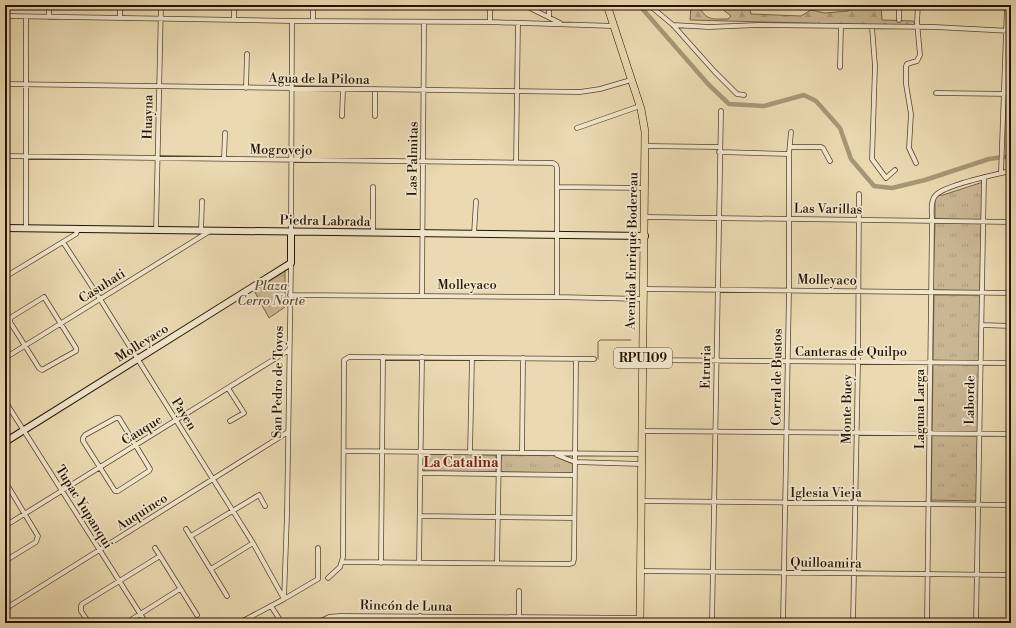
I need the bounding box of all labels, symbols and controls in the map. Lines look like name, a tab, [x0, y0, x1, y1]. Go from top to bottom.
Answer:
street label: Agua de la Pilona	[267, 70, 370, 88]
street label: Huayna	[140, 94, 156, 140]
street label: Las Palmitas	[404, 121, 422, 197]
street label: Mogrovejo	[249, 141, 313, 159]
street label: Avenida Enrique Bodereau	[623, 171, 641, 331]
street label: Las Varillas	[794, 200, 863, 218]
street label: Piedra Labrada	[280, 212, 371, 230]
street label: Casuhati	[76, 265, 128, 307]
street label: Molleyaco	[797, 271, 857, 289]
street label: Molleyaco	[437, 277, 497, 293]
park label: Plaza Cerro Norte	[237, 278, 305, 309]
street label: Molleyaco	[112, 320, 172, 366]
street label: San Pedro de Toyos	[269, 325, 287, 438]
street label: Corral de Bustos	[768, 328, 786, 426]
street label: Canteras de Quilpo	[795, 344, 907, 360]
street label: Etruria	[698, 345, 714, 389]
road number: RPU109	[614, 348, 672, 368]
street label: Laguna Larga	[912, 368, 928, 449]
street label: Monte Buey	[838, 373, 856, 444]
street label: Laborde	[962, 375, 978, 425]
street label: Payen	[168, 395, 200, 433]
street label: Cauque	[119, 411, 166, 449]
district label: La Catalina	[423, 454, 499, 472]
street label: Tupac Yupanqui	[52, 462, 116, 552]
street label: Iglesia Vieja	[790, 485, 862, 501]
street label: Auquinco	[112, 490, 171, 535]
street label: Quilloamira	[790, 554, 862, 572]
street label: Rincón de Luna	[360, 597, 453, 615]

